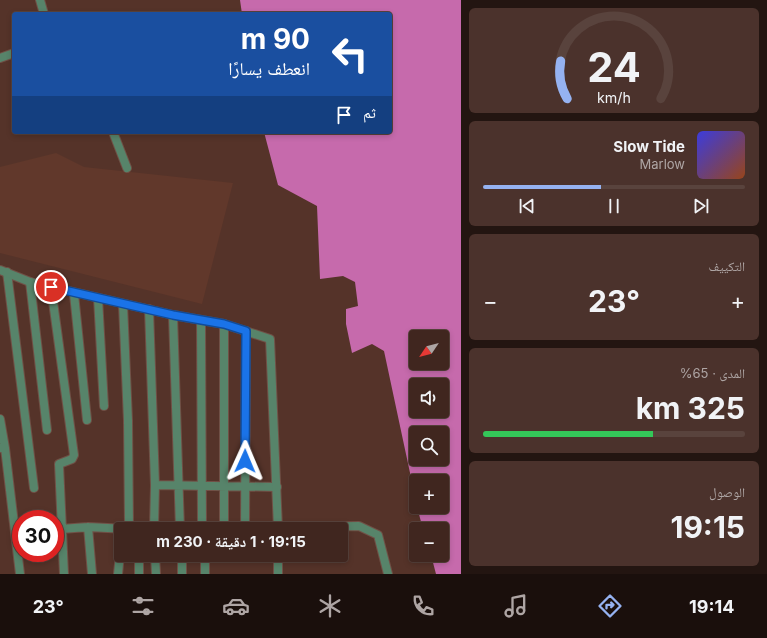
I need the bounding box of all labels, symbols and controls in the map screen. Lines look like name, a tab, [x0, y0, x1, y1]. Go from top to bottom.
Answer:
text: 90 m	[241, 22, 310, 56]
icon: left	[324, 28, 376, 80]
text: 24	[587, 41, 641, 91]
text: انعطف يسارًا	[228, 58, 310, 79]
text: km/h	[597, 88, 631, 105]
text: ثم	[363, 103, 376, 122]
icon: arrive	[333, 104, 355, 126]
text: Slow Tide	[613, 137, 685, 156]
text: Marlow	[640, 156, 685, 172]
icon: previous	[516, 195, 538, 217]
icon: pause	[603, 195, 625, 217]
icon: next	[690, 195, 712, 217]
text: التكييف	[709, 258, 745, 274]
pin	[34, 270, 68, 304]
icon: arrive	[40, 276, 62, 298]
text: 23°	[588, 283, 640, 319]
text: −	[483, 288, 498, 314]
text: +	[730, 288, 745, 314]
north arrow	[409, 330, 449, 370]
map controls	[409, 330, 449, 562]
text: المدى · 65%	[680, 365, 745, 381]
button: sound	[409, 378, 449, 418]
text: 325 km	[636, 390, 745, 426]
button: search	[409, 426, 449, 466]
position arrow	[224, 440, 266, 482]
button: +	[409, 474, 449, 514]
text: الوصول	[709, 484, 745, 500]
text: 19:15	[670, 509, 745, 545]
speed limit sign: 30	[12, 510, 64, 562]
button: −	[409, 522, 449, 562]
text: 19:15 · 1 دقيقة · 230 m	[156, 532, 306, 551]
icon: filters	[129, 592, 157, 620]
icon: car	[222, 592, 250, 620]
icon: climate	[316, 592, 344, 620]
icon: phone	[409, 592, 437, 620]
icon: music	[502, 592, 530, 620]
icon: directions	[596, 592, 624, 620]
text: 23°	[33, 596, 64, 617]
text: 19:14	[689, 596, 734, 617]

